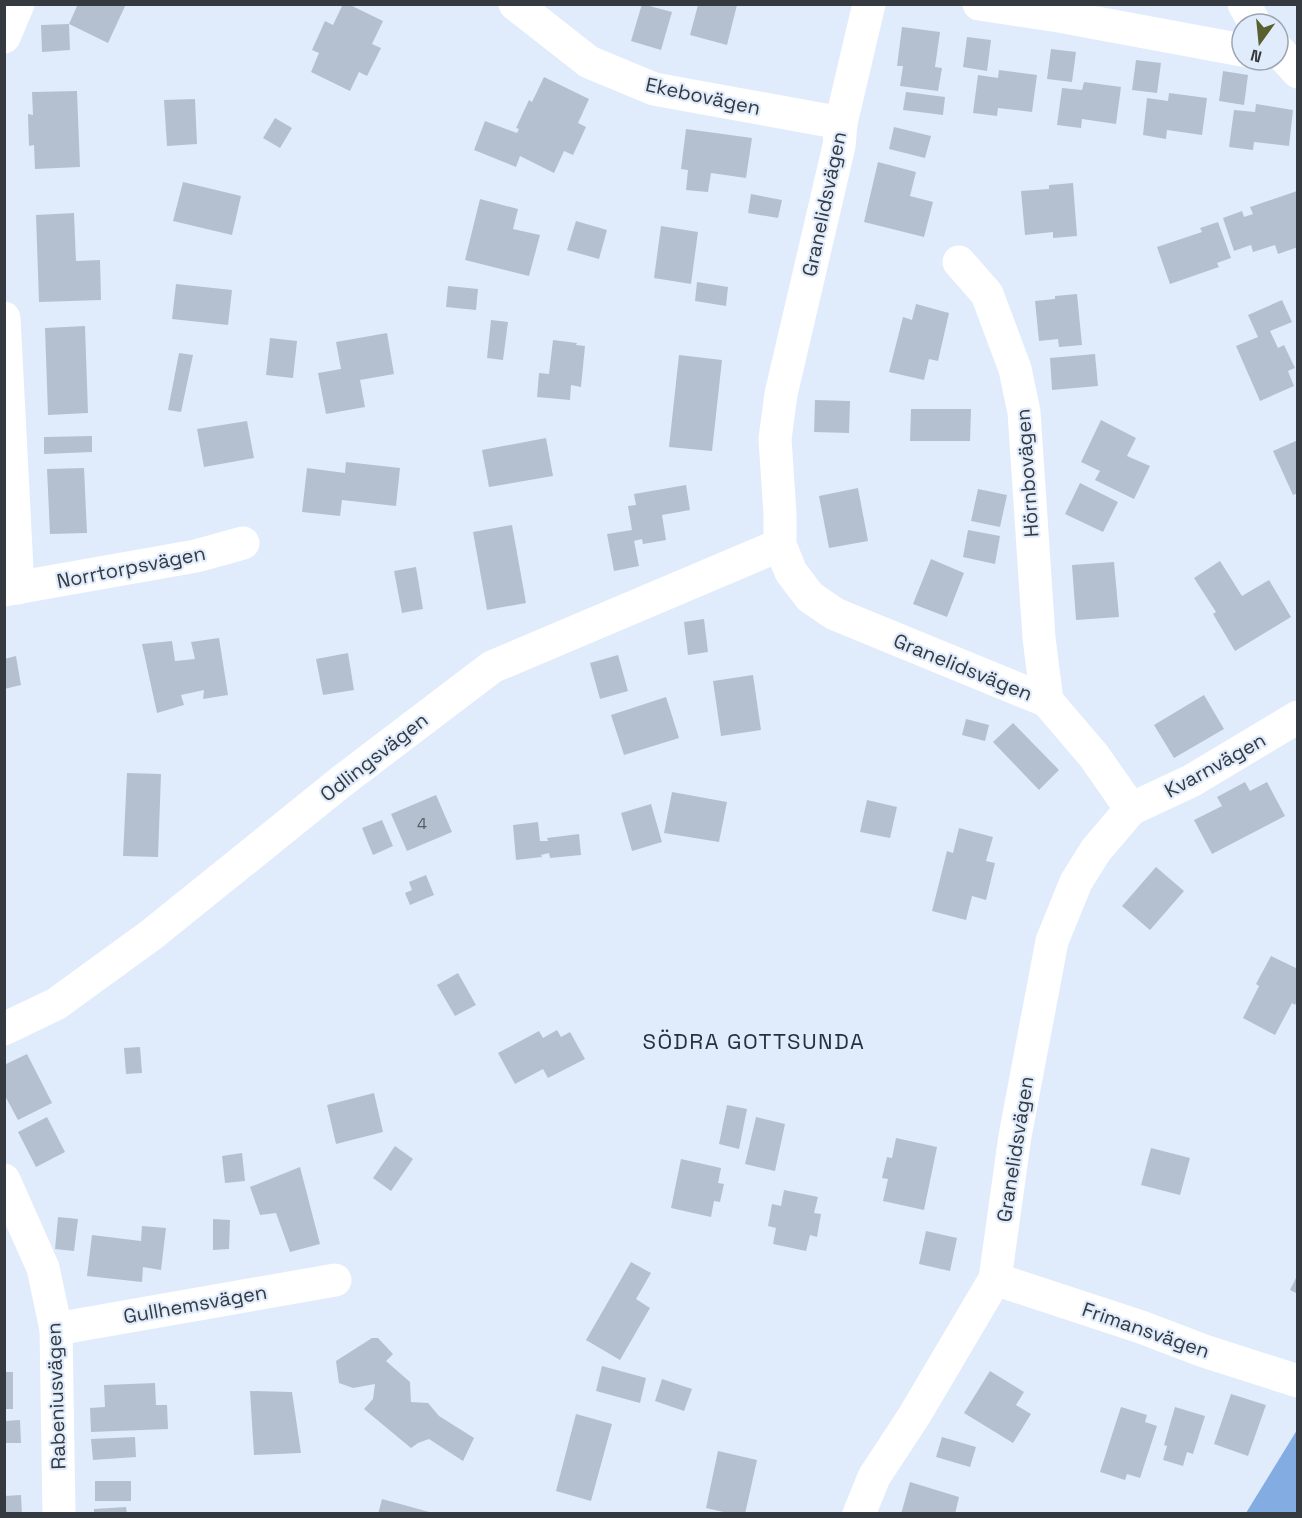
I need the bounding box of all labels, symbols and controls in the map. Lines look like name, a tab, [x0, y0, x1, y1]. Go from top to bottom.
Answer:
north arrow	[1230, 12, 1290, 72]
text: N	[1248, 44, 1264, 68]
street label: Ekebovägen	[643, 71, 763, 121]
street label: Granelidsvägen	[796, 129, 852, 279]
street label: Hörnbovägen	[1010, 408, 1044, 538]
street label: Norrtorpsvägen	[54, 540, 208, 594]
street label: Granelidsvägen	[890, 627, 1036, 707]
street label: Odlingsvägen	[315, 707, 433, 807]
street label: Kvarnvägen	[1160, 727, 1270, 803]
house number: 4	[417, 813, 427, 834]
district label: SÖDRA GOTTSUNDA	[643, 1027, 865, 1055]
street label: Granelidsvägen	[991, 1074, 1039, 1224]
street label: Gullhemsvägen	[121, 1279, 269, 1329]
street label: Frimansvägen	[1079, 1296, 1213, 1364]
street label: Rabeniusvägen	[40, 1322, 72, 1470]

